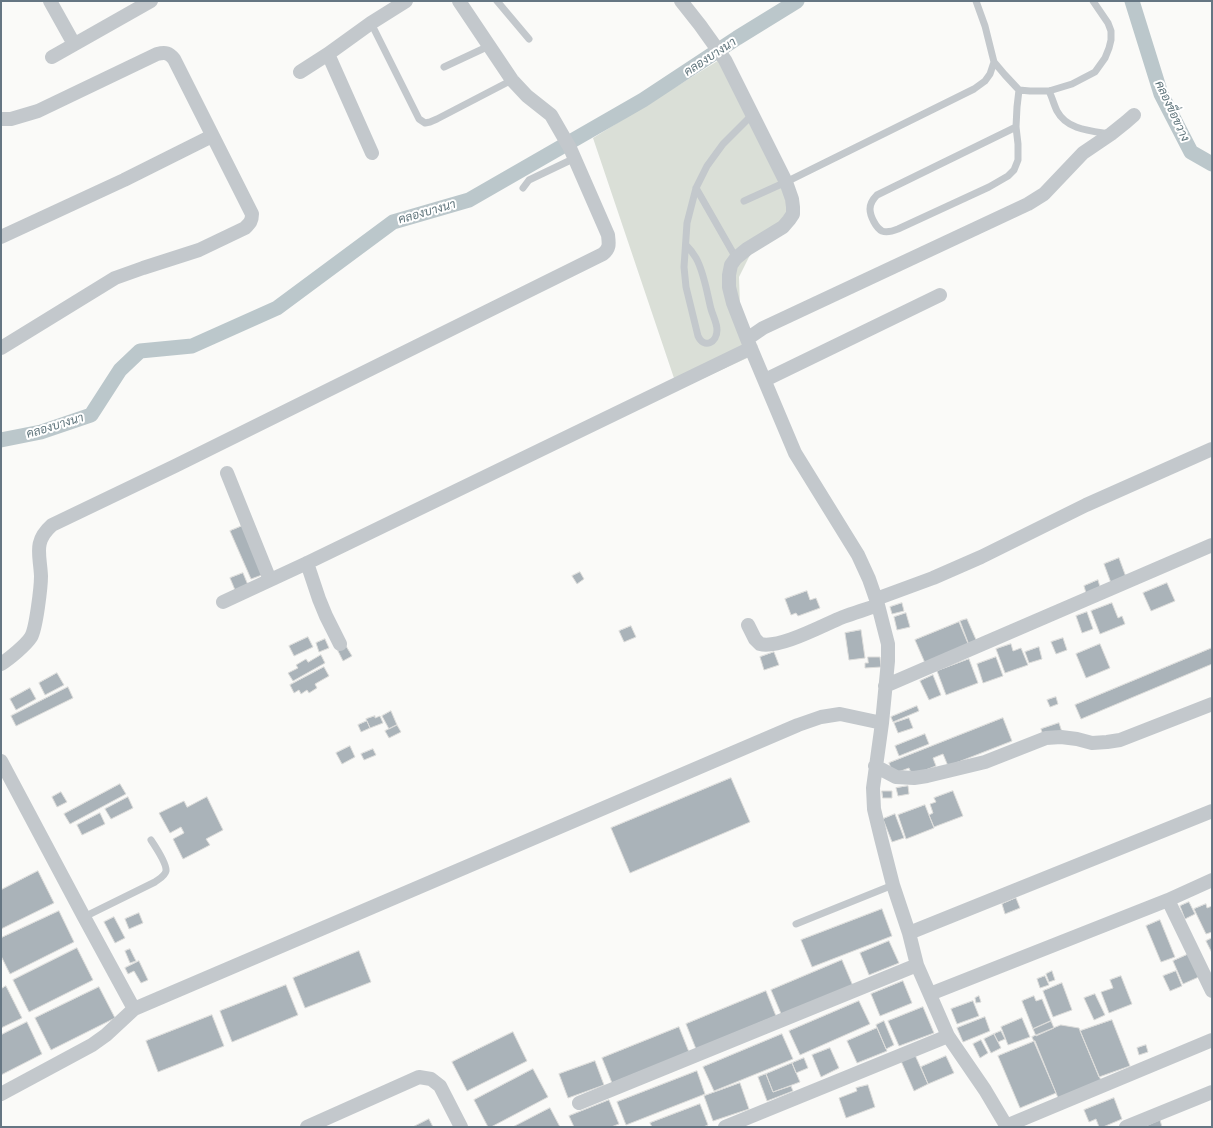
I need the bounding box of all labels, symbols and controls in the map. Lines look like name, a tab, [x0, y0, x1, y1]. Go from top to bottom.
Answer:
water label: คลองบางนา	[681, 35, 739, 79]
water label: คลองขื่อขวาง	[1152, 78, 1192, 144]
water label: คลองบางนา	[397, 197, 457, 227]
water label: คลองบางนา	[25, 410, 85, 442]

